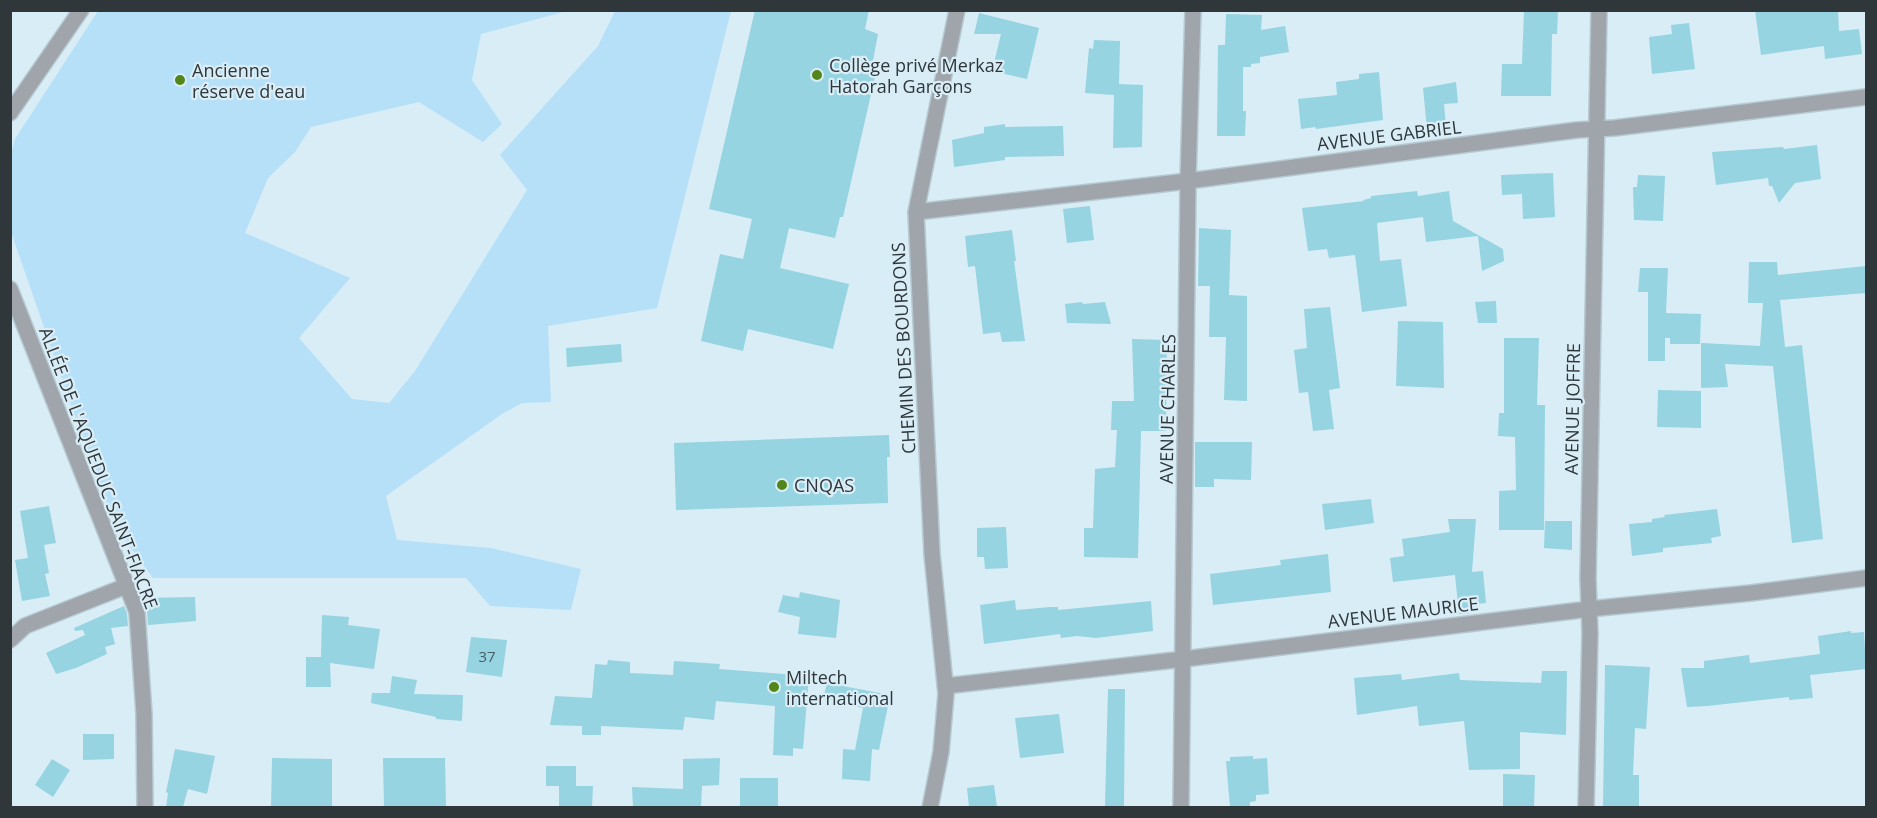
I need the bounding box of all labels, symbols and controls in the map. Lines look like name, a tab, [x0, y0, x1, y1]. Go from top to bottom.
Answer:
place label: Collège privé Merkaz Hatorah Garçons	[829, 53, 1003, 98]
place label: Ancienne réserve d'eau	[192, 58, 305, 103]
marker: Collège privé Merkaz Hatorah Garçons	[810, 68, 824, 82]
marker: Ancienne réserve d'eau	[173, 73, 187, 87]
street label: AVENUE GABRIEL	[1316, 114, 1462, 156]
street label: CHEMIN DES BOURDONS	[885, 241, 921, 454]
street label: ALLÉE DE L'AQUEDUC SAINT-FIACRE	[34, 324, 164, 612]
street label: AVENUE CHARLES	[1154, 334, 1180, 484]
street label: AVENUE JOFFRE	[1559, 343, 1585, 475]
place label: CNQAS	[794, 473, 854, 497]
marker: CNQAS	[775, 478, 789, 492]
street label: AVENUE MAURICE	[1326, 591, 1480, 633]
house number: 37	[478, 646, 496, 666]
place label: Miltech international	[786, 665, 894, 710]
marker: Miltech international	[767, 680, 781, 694]

